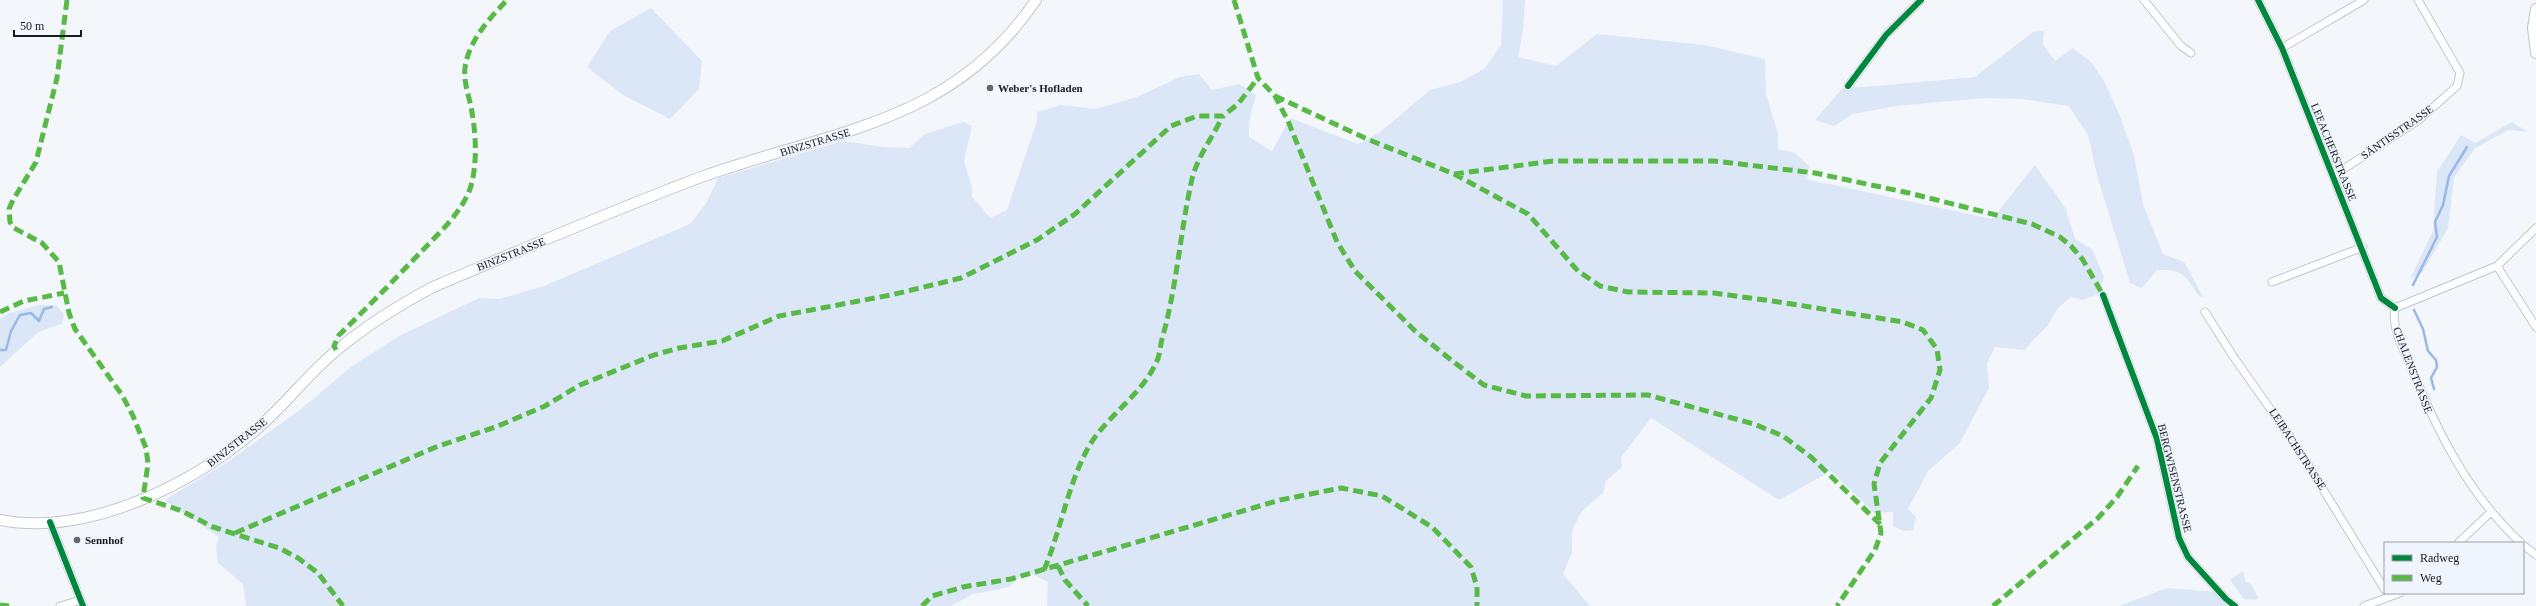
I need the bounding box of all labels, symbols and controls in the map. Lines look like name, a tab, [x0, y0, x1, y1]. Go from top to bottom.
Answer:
scale bar	[14, 12, 81, 38]
text: 50 m	[20, 19, 45, 33]
place label: Weber's Hofladen	[998, 82, 1083, 94]
marker: Weber's Hofladen	[985, 83, 995, 93]
street label: LEEACHERSTRASSE	[2309, 101, 2359, 203]
street label: SÄNTISSTRASSE	[2359, 102, 2436, 161]
street label: BINZSTRASSE	[778, 126, 852, 158]
street label: BINZSTRASSE	[475, 235, 547, 273]
street label: CHALENSTRASSE	[2391, 325, 2435, 415]
street label: LEIBACHSTRASSE	[2267, 406, 2329, 492]
street label: BINZSTRASSE	[205, 415, 270, 469]
street label: BERGWISENSTRASSE	[2156, 423, 2194, 534]
place label: Sennhof	[85, 534, 124, 546]
marker: Sennhof	[72, 535, 82, 545]
legend	[2384, 542, 2524, 594]
text: Radweg	[2420, 551, 2459, 565]
text: Weg	[2420, 571, 2442, 585]

